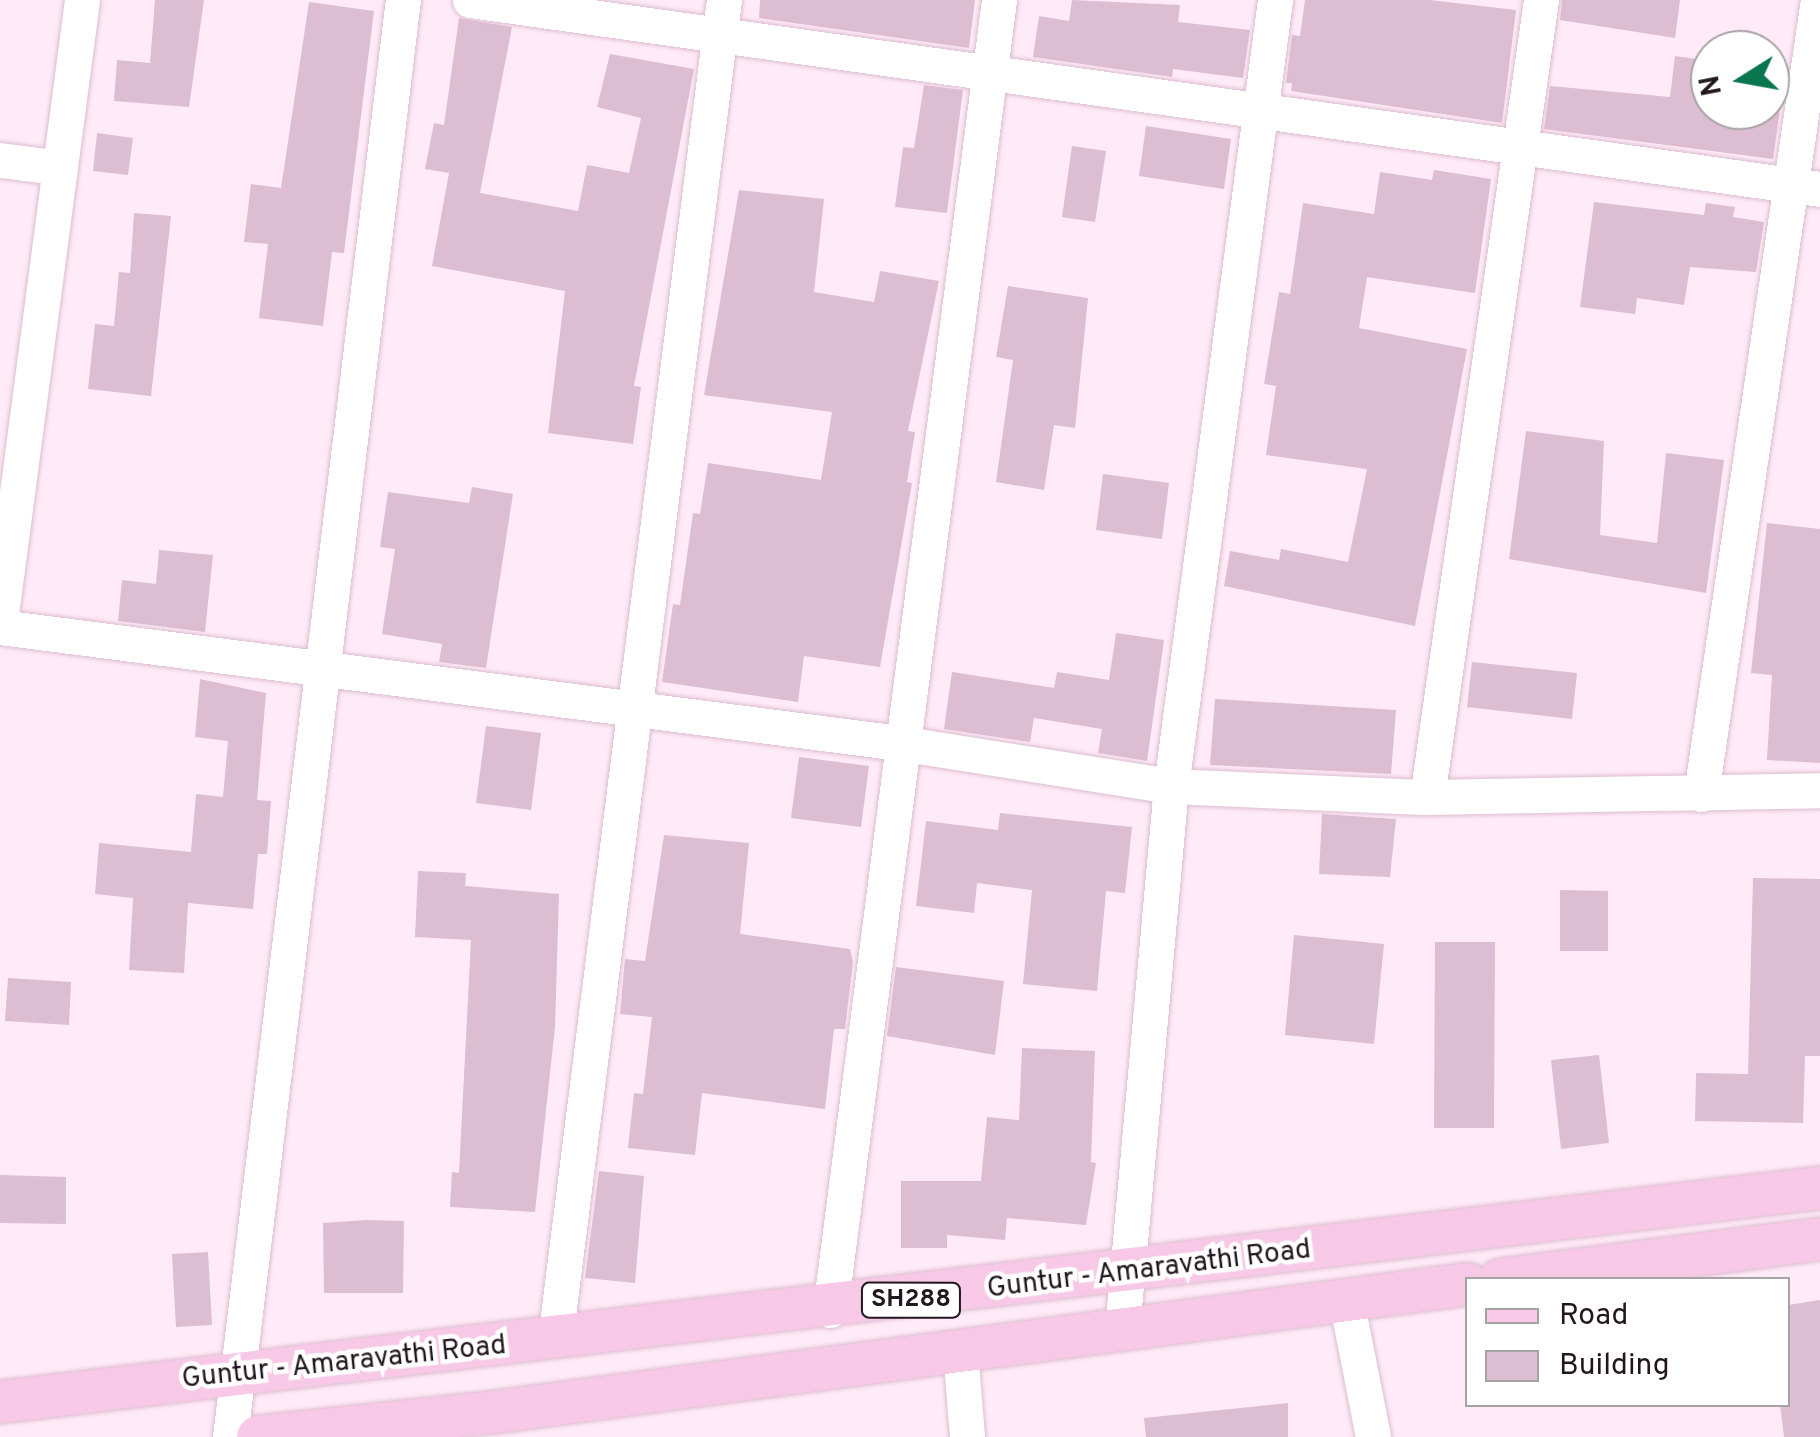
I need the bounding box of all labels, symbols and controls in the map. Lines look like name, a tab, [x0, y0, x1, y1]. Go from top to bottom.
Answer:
north arrow	[1690, 30, 1790, 130]
text: N	[1693, 72, 1732, 99]
street label: Guntur - Amaravathi Road	[985, 1233, 1313, 1307]
legend	[1465, 1277, 1790, 1407]
road number: SH288	[858, 1280, 964, 1320]
text: Road	[1559, 1298, 1628, 1335]
street label: Guntur - Amaravathi Road	[180, 1329, 508, 1397]
text: Building	[1559, 1348, 1670, 1385]

